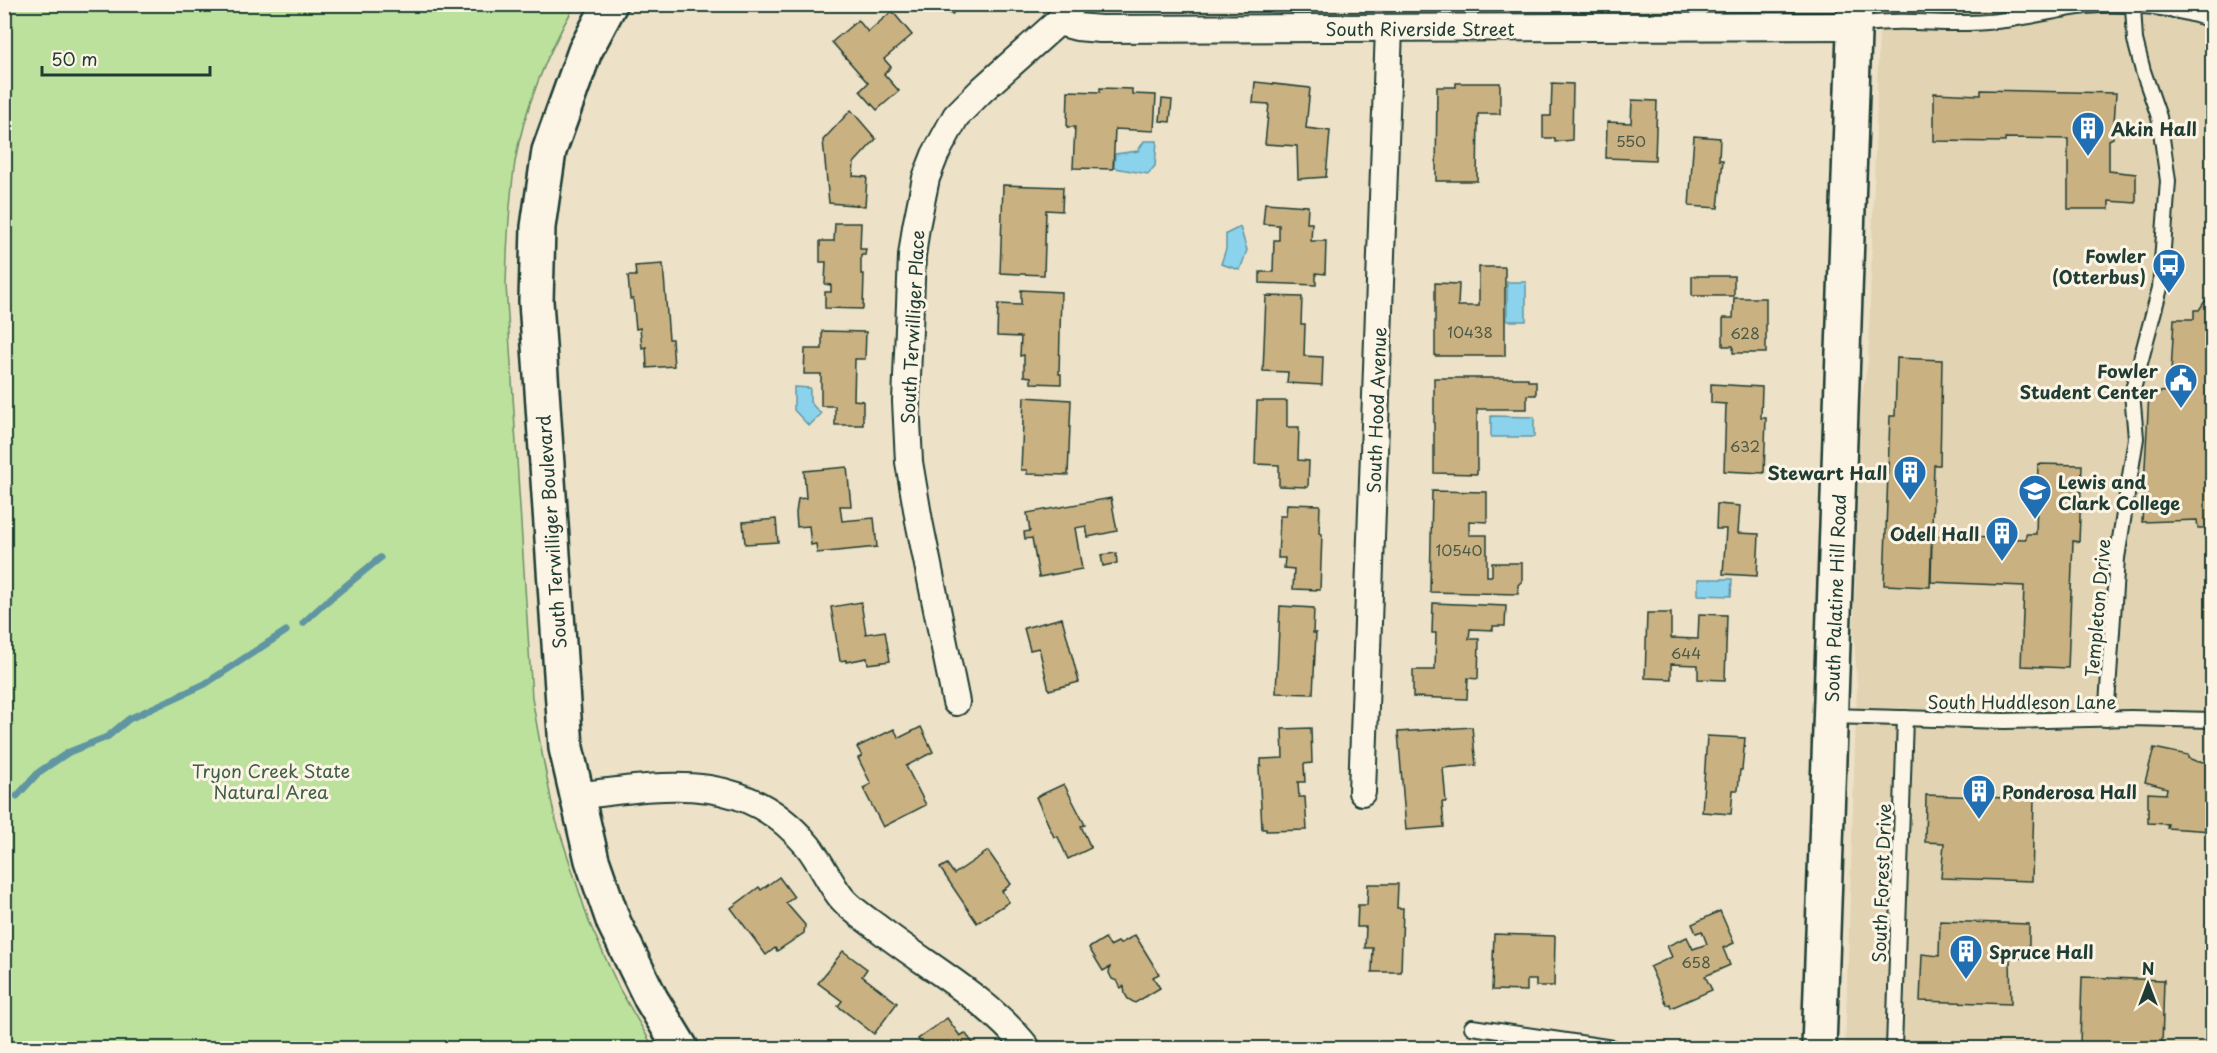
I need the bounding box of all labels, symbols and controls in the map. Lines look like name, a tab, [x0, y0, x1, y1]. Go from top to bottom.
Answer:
street label: South Riverside Street	[1325, 15, 1515, 42]
scale bar	[42, 39, 210, 77]
text: 50 m	[51, 45, 98, 72]
building icon: Akin Hall	[2070, 110, 2106, 157]
place label: Akin Hall	[2110, 115, 2197, 142]
house number: 550	[1616, 129, 1646, 152]
street label: South Terwilliger Place	[893, 229, 931, 425]
place label: Fowler (Otterbus)	[2052, 242, 2147, 290]
bus stop icon: Fowler (Otterbus)	[2151, 247, 2187, 294]
house number: 10438	[1447, 320, 1493, 343]
house number: 628	[1730, 321, 1760, 344]
street label: South Hood Avenue	[1360, 326, 1392, 494]
place label: Fowler Student Center	[2020, 357, 2159, 405]
public building icon: Fowler Student Center	[2163, 362, 2199, 409]
street label: South Terwilliger Boulevard	[529, 414, 573, 650]
house number: 632	[1730, 434, 1760, 457]
building icon: Stewart Hall	[1892, 454, 1928, 501]
place label: Stewart Hall	[1767, 459, 1887, 486]
place label: Lewis and Clark College	[2058, 468, 2180, 516]
school or university icon: Lewis and Clark College	[2017, 473, 2053, 520]
street label: South Palatine Hill Road	[1818, 493, 1852, 703]
building icon: Odell Hall	[1984, 515, 2020, 562]
place label: Odell Hall	[1890, 520, 1979, 547]
house number: 10540	[1435, 538, 1483, 561]
street label: Templeton Drive	[2077, 538, 2117, 678]
house number: 644	[1671, 641, 1701, 664]
street label: South Huddleson Lane	[1927, 688, 2117, 715]
park label: Tryon Creek State Natural Area	[192, 757, 350, 805]
building icon: Ponderosa Hall	[1961, 773, 1997, 820]
place label: Ponderosa Hall	[2002, 778, 2137, 805]
street label: South Forest Drive	[1865, 803, 1897, 963]
building icon: Spruce Hall	[1948, 933, 1984, 980]
place label: Spruce Hall	[1989, 938, 2093, 965]
house number: 658	[1681, 950, 1711, 973]
north arrow	[2118, 954, 2178, 1014]
text: N	[2142, 956, 2154, 980]

